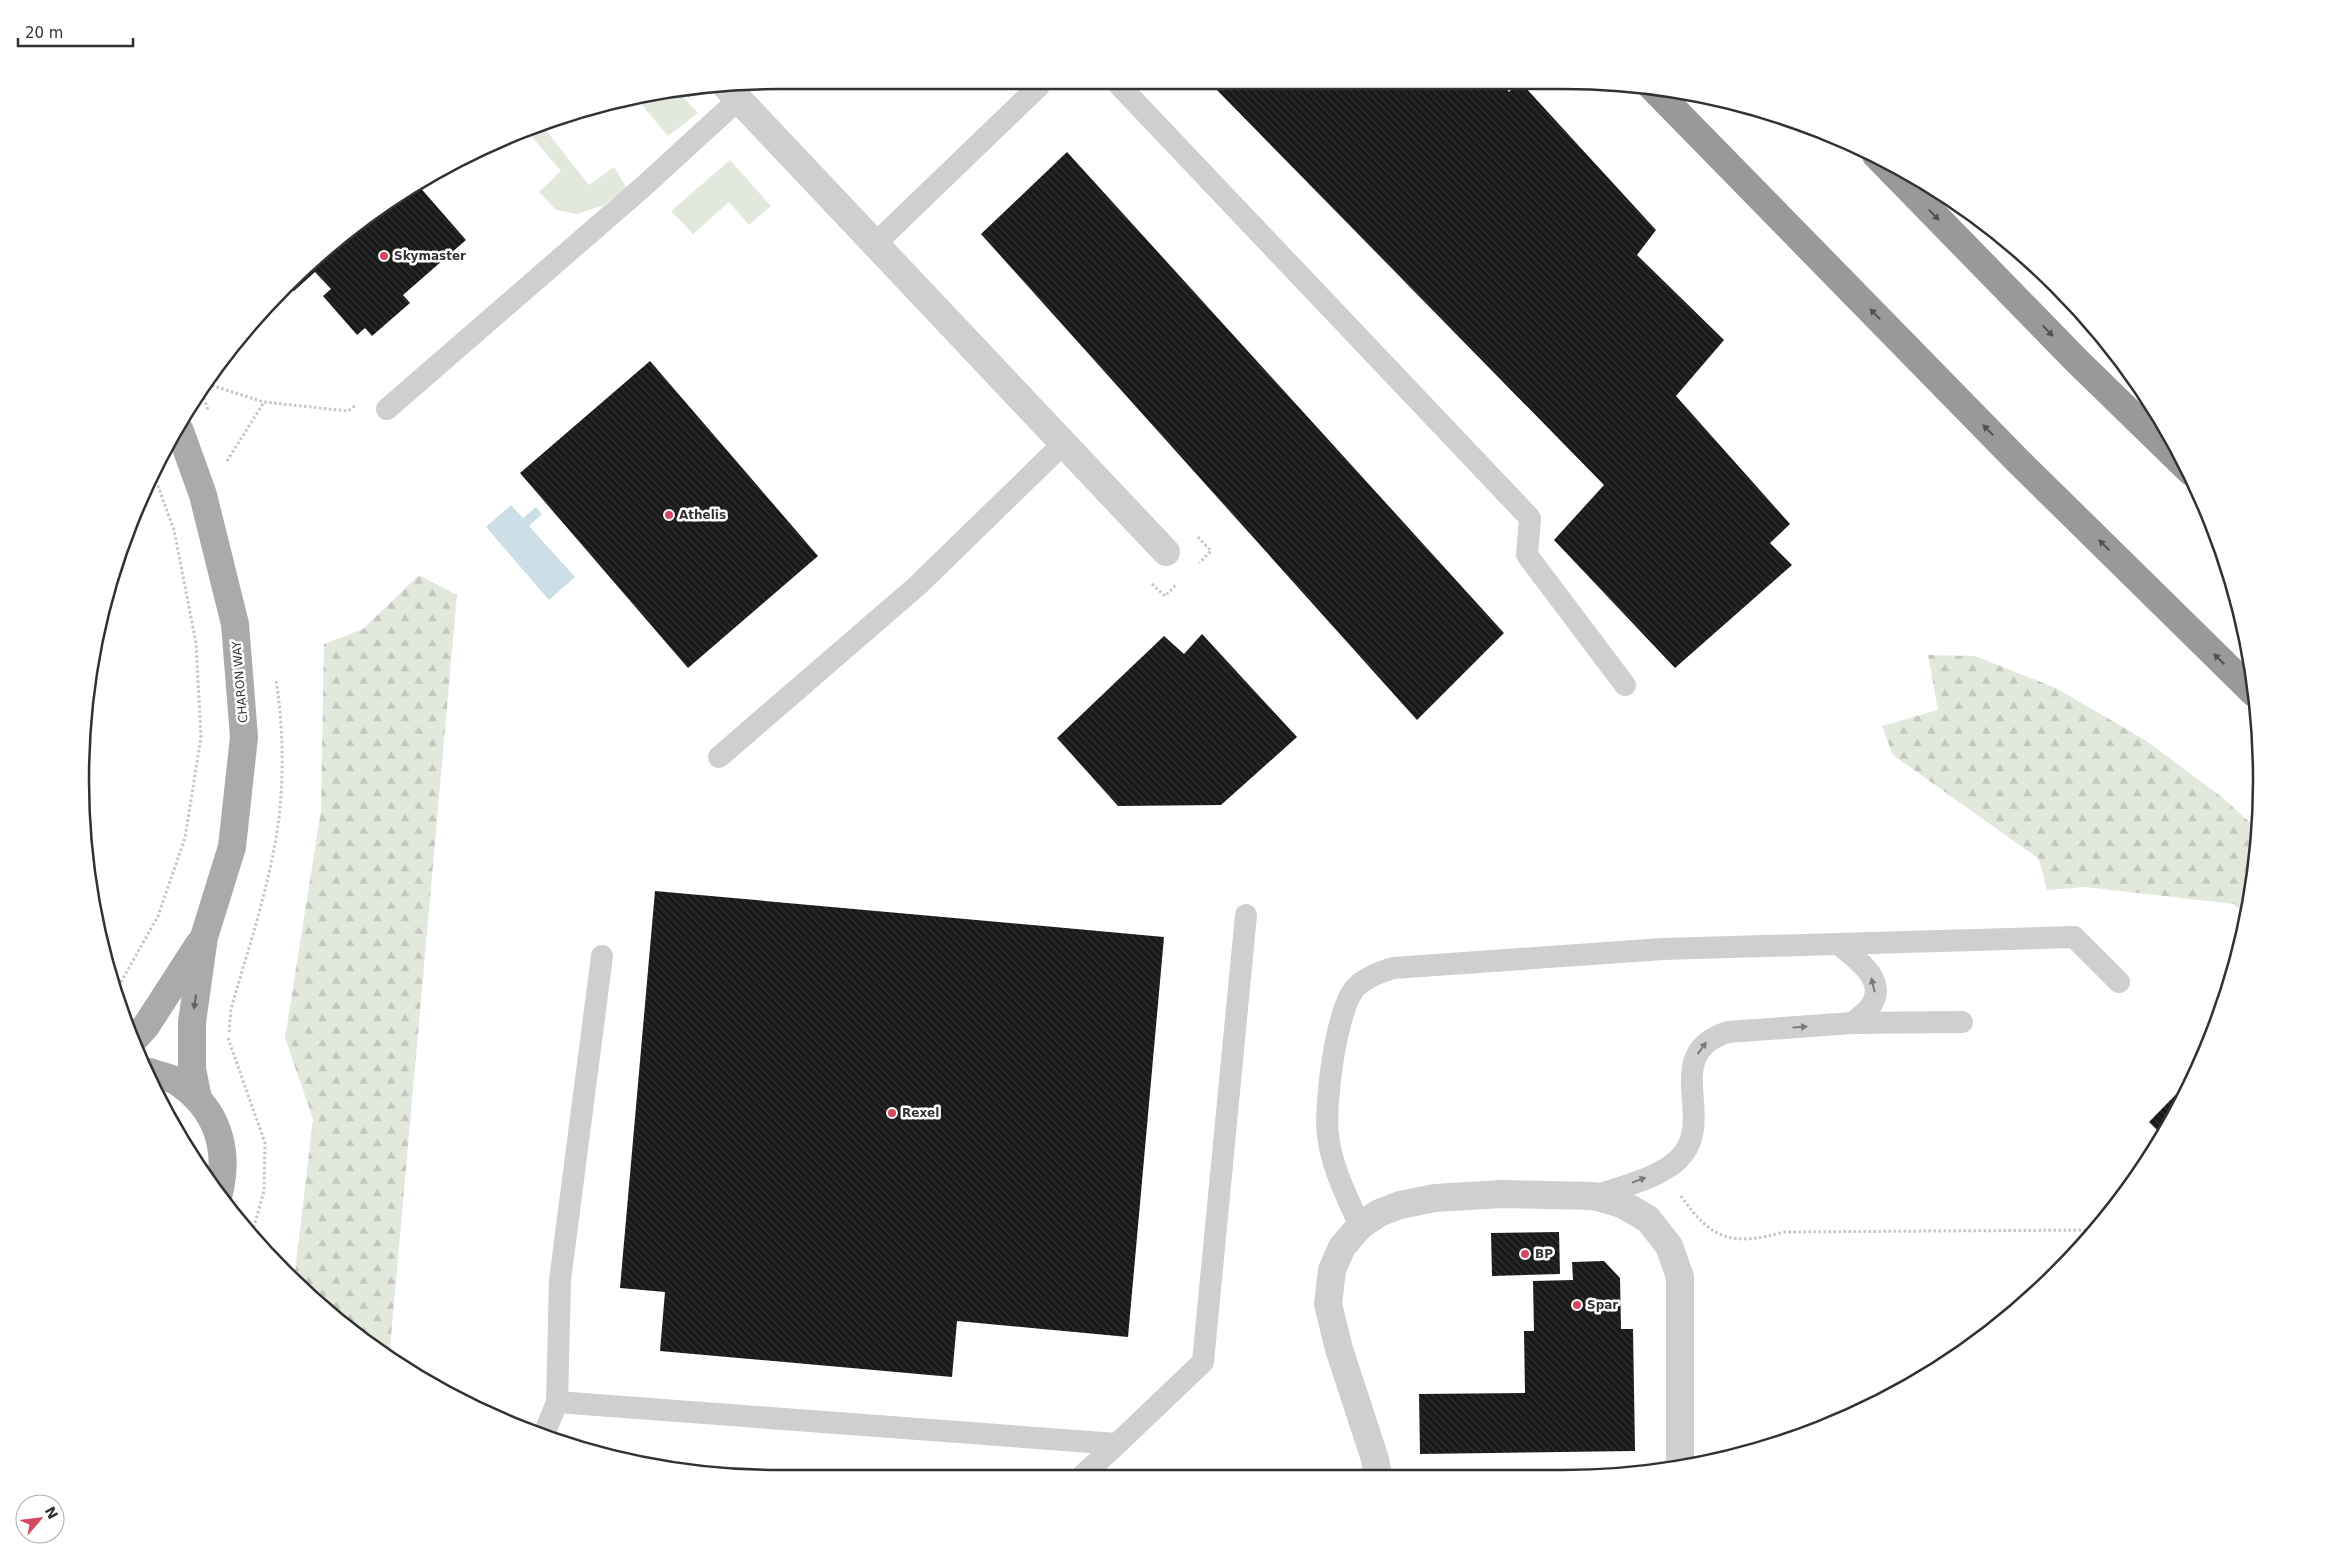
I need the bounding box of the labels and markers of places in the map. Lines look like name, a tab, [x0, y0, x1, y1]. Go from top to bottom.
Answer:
place label: Skymaster	[394, 249, 466, 263]
marker: Skymaster	[378, 250, 390, 262]
place label: Athelis	[679, 508, 726, 522]
marker: Athelis	[663, 509, 675, 521]
place label: Rexel	[902, 1106, 939, 1120]
marker: Rexel	[886, 1107, 898, 1119]
place label: BP	[1535, 1247, 1553, 1261]
marker: BP	[1519, 1248, 1531, 1260]
place label: Spar	[1587, 1298, 1618, 1312]
marker: Spar	[1571, 1299, 1583, 1311]

